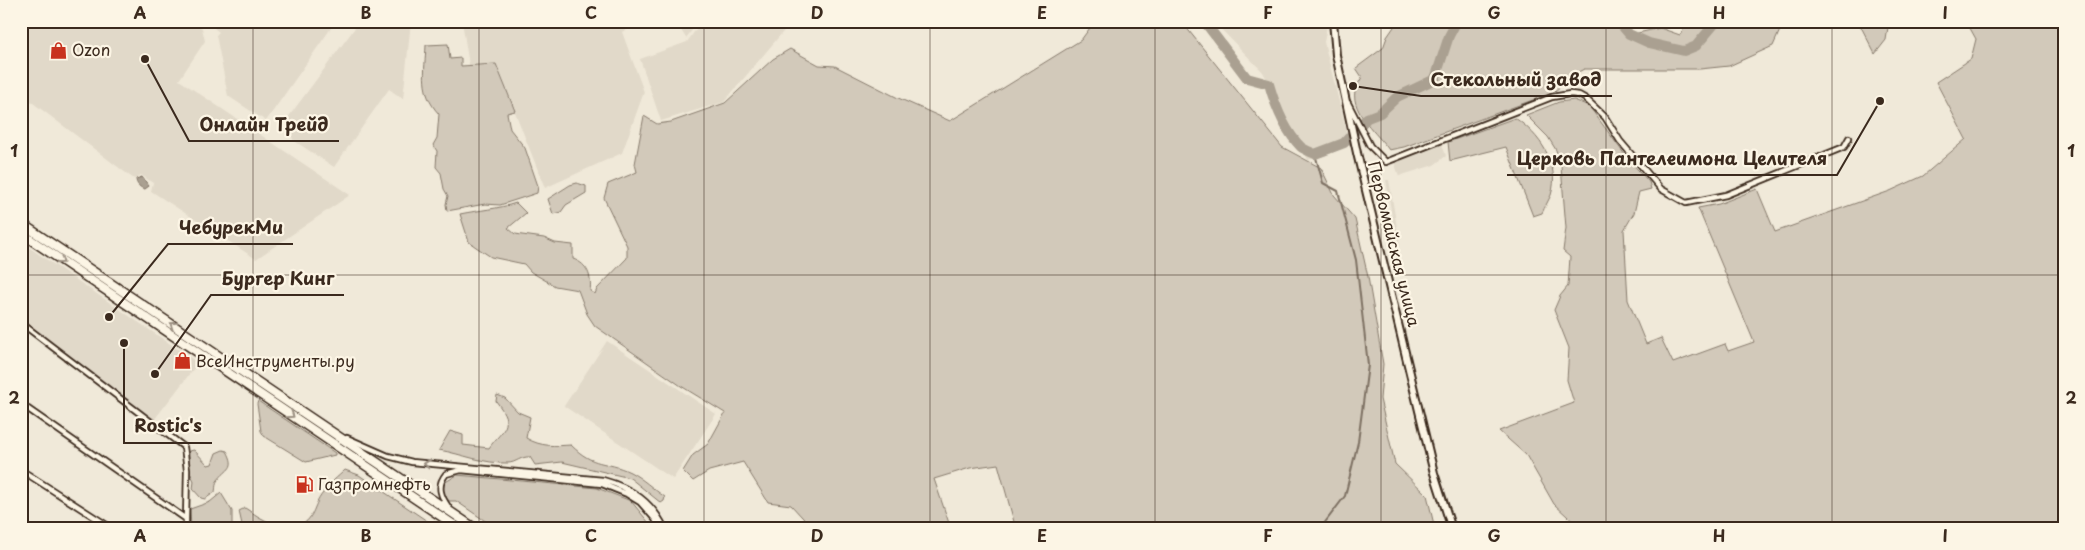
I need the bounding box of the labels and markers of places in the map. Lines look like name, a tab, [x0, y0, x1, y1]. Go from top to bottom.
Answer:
place label: Ozon	[72, 37, 110, 61]
shop icon: Ozon	[48, 40, 68, 60]
callout: Стекольный завод	[1421, 63, 1612, 96]
callout: Онлайн Трейд	[189, 108, 339, 141]
callout: Церковь Пантелеимона Целителя	[1507, 142, 1837, 175]
callout: ЧебурекМи	[168, 211, 293, 244]
callout: Бургер Кинг	[211, 262, 344, 295]
place label: ВсеИнструменты.ру	[196, 348, 355, 372]
shop icon: ВсеИнструменты.ру	[172, 351, 192, 371]
callout: Rostic's	[124, 410, 212, 443]
place label: Газпромнефть	[318, 471, 431, 495]
fuel station icon: Газпромнефть	[294, 474, 314, 494]

